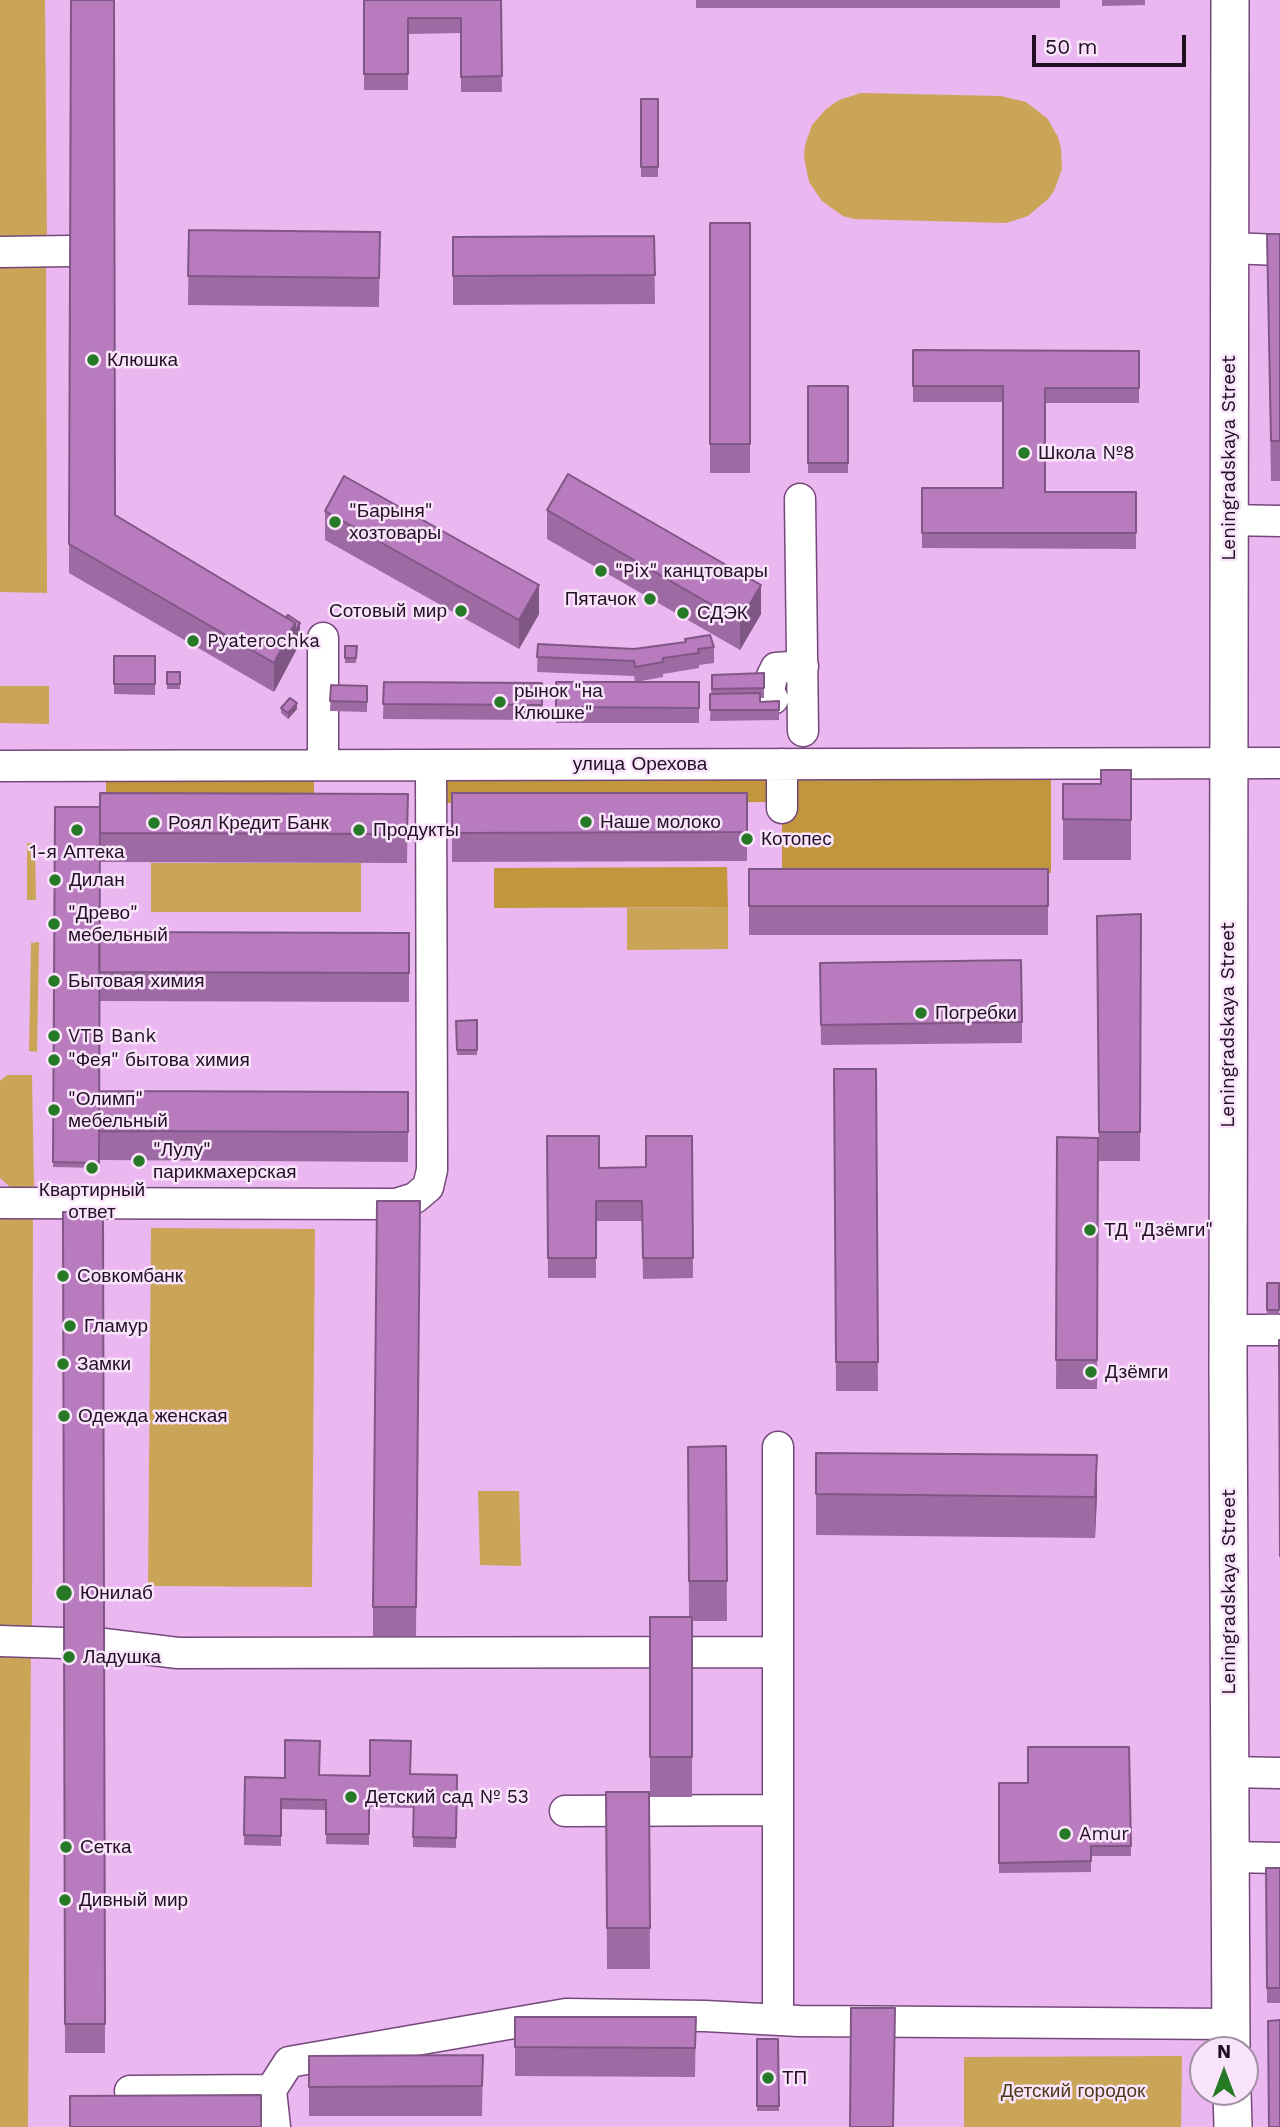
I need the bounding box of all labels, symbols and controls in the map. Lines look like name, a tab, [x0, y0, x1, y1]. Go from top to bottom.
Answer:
scale bar	[1035, 21, 1189, 65]
text: 50 m	[1045, 34, 1097, 59]
place label: Клюшка	[107, 349, 178, 371]
marker: Клюшка	[85, 352, 101, 368]
street label: Leningradskaya Street	[1218, 355, 1240, 561]
place label: Школа №8	[1038, 442, 1135, 464]
marker: Школа №8	[1016, 445, 1032, 461]
place label: "Барыня" хозтовары	[349, 500, 441, 544]
marker: "Барыня" хозтовары	[327, 514, 343, 530]
place label: "Pix" канцтовары	[615, 560, 768, 582]
marker: "Pix" канцтовары	[593, 563, 609, 579]
place label: Пятачок	[565, 588, 636, 610]
marker: Пятачок	[642, 591, 658, 607]
place label: Сотовый мир	[329, 600, 447, 622]
place label: СДЭК	[697, 602, 748, 624]
marker: Сотовый мир	[453, 603, 469, 619]
marker: СДЭК	[675, 605, 691, 621]
place label: Pyaterochka	[207, 630, 320, 652]
marker: Pyaterochka	[185, 633, 201, 649]
place label: рынок "на Клюшке"	[514, 680, 603, 724]
marker: рынок "на Клюшке"	[492, 694, 508, 710]
street label: улица Орехова	[573, 753, 707, 775]
place label: Наше молоко	[600, 811, 721, 833]
place label: Роял Кредит Банк	[168, 812, 329, 834]
marker: Наше молоко	[578, 814, 594, 830]
marker: Роял Кредит Банк	[146, 815, 162, 831]
place label: Продукты	[373, 819, 459, 841]
marker: 1-я Аптека	[69, 822, 85, 838]
marker: Продукты	[351, 822, 367, 838]
place label: Котопес	[761, 828, 832, 850]
marker: Котопес	[739, 831, 755, 847]
place label: 1-я Аптека	[29, 841, 125, 863]
place label: Дилан	[69, 869, 125, 891]
marker: Дилан	[47, 872, 63, 888]
place label: "Древо" мебельный	[68, 902, 168, 946]
marker: "Древо" мебельный	[46, 916, 62, 932]
street label: Leningradskaya Street	[1217, 922, 1239, 1128]
place label: Бытовая химия	[68, 970, 204, 992]
marker: Бытовая химия	[46, 973, 62, 989]
place label: Погребки	[935, 1002, 1017, 1024]
marker: Погребки	[913, 1005, 929, 1021]
place label: VTB Bank	[68, 1025, 156, 1047]
marker: VTB Bank	[46, 1028, 62, 1044]
place label: "Фея" бытова химия	[68, 1049, 250, 1071]
marker: "Фея" бытова химия	[46, 1052, 62, 1068]
place label: "Олимп" мебельный	[68, 1088, 168, 1132]
marker: "Олимп" мебельный	[46, 1102, 62, 1118]
place label: "Лулу" парикмахерская	[153, 1139, 296, 1183]
marker: "Лулу" парикмахерская	[131, 1153, 147, 1169]
marker: Квартирный ответ	[84, 1160, 100, 1176]
place label: Квартирный ответ	[39, 1179, 145, 1223]
place label: ТД "Дзёмги"	[1104, 1219, 1213, 1241]
marker: ТД "Дзёмги"	[1082, 1222, 1098, 1238]
place label: Совкомбанк	[77, 1265, 183, 1287]
marker: Совкомбанк	[55, 1268, 71, 1284]
place label: Гламур	[84, 1315, 148, 1337]
marker: Гламур	[62, 1318, 78, 1334]
place label: Замки	[77, 1353, 131, 1375]
marker: Замки	[55, 1356, 71, 1372]
place label: Дзёмги	[1105, 1361, 1168, 1383]
marker: Дзёмги	[1083, 1364, 1099, 1380]
place label: Одежда женская	[78, 1405, 227, 1427]
marker: Одежда женская	[56, 1408, 72, 1424]
street label: Leningradskaya Street	[1218, 1489, 1240, 1695]
place label: Юнилаб	[80, 1582, 153, 1604]
marker: Юнилаб	[54, 1583, 74, 1603]
place label: Ладушка	[83, 1646, 161, 1668]
marker: Ладушка	[61, 1649, 77, 1665]
place label: Детский сад № 53	[365, 1786, 529, 1808]
marker: Детский сад № 53	[343, 1789, 359, 1805]
place label: Amur	[1079, 1823, 1129, 1845]
marker: Amur	[1057, 1826, 1073, 1842]
place label: Сетка	[80, 1836, 132, 1858]
marker: Сетка	[58, 1839, 74, 1855]
place label: Дивный мир	[79, 1889, 188, 1911]
marker: Дивный мир	[57, 1892, 73, 1908]
north arrow	[1189, 2036, 1259, 2106]
text: N	[1217, 2040, 1231, 2063]
place label: ТП	[782, 2067, 807, 2089]
marker: ТП	[760, 2070, 776, 2086]
park label: Детский городок	[1001, 2080, 1145, 2102]

